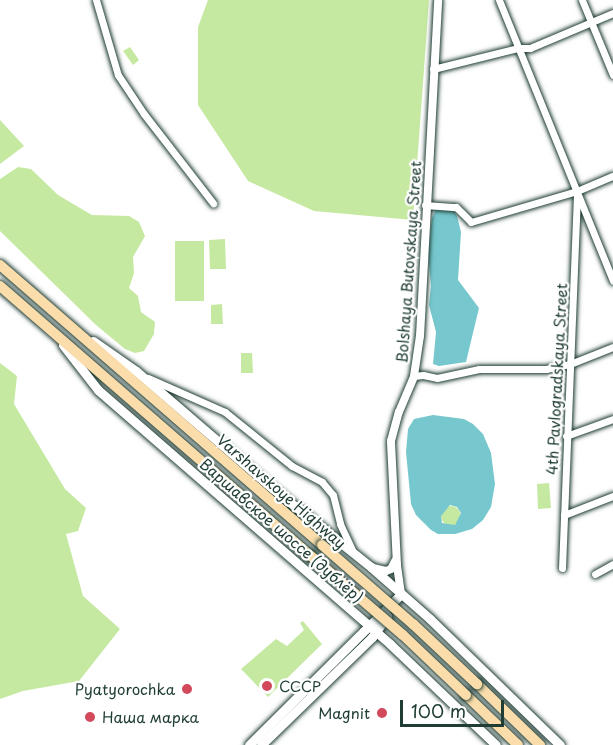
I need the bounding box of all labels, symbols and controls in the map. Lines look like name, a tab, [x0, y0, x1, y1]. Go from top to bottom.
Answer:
street label: Bolshaya Butovskaya Street	[392, 159, 424, 365]
street label: 4th Pavlogradskaya Street	[542, 283, 570, 475]
street label: Varshavskoye Highway	[214, 430, 350, 552]
street label: Варшавское шоссе (дублёр)	[196, 454, 368, 606]
place label: СССР	[279, 677, 321, 695]
marker: СССР	[260, 679, 274, 693]
place label: Pyatyorochka	[75, 680, 175, 698]
marker: Pyatyorochka	[180, 682, 194, 696]
scale bar	[403, 688, 506, 726]
text: 100 m	[411, 697, 466, 724]
place label: Magnit	[318, 704, 370, 722]
marker: Magnit	[375, 706, 389, 720]
place label: Наша марка	[102, 708, 199, 726]
marker: Наша марка	[83, 710, 97, 724]

